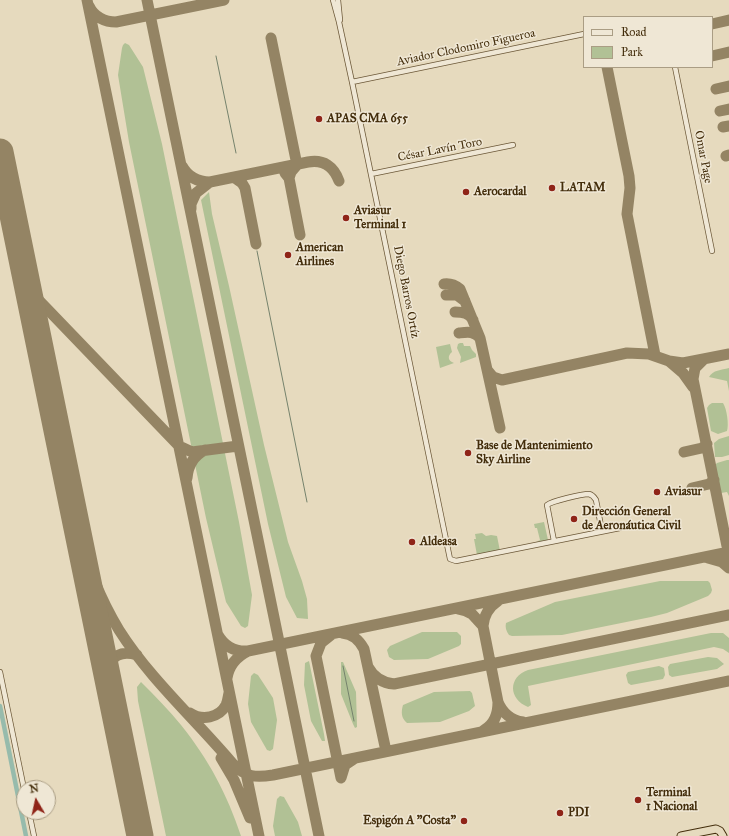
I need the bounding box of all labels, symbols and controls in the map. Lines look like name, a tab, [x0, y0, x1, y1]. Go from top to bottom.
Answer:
legend	[583, 16, 713, 68]
text: Road	[621, 25, 647, 39]
street label: Aviador Clodomiro Figueroa	[396, 26, 536, 70]
text: Park	[621, 45, 643, 59]
place label: APAS CMA 655	[327, 112, 408, 126]
marker: APAS CMA 655	[314, 114, 324, 124]
street label: Omar Page	[691, 129, 715, 185]
street label: César Lavín Toro	[397, 135, 483, 165]
place label: LATAM	[560, 181, 605, 195]
marker: LATAM	[547, 183, 557, 193]
place label: Aerocardal	[474, 185, 526, 199]
marker: Aerocardal	[461, 187, 471, 197]
place label: Aviasur Terminal 1	[354, 204, 406, 232]
marker: Aviasur Terminal 1	[341, 213, 351, 223]
place label: American Airlines	[296, 241, 343, 269]
street label: Diego Barros Ortíz	[390, 245, 422, 339]
marker: American Airlines	[283, 250, 293, 260]
place label: Base de Mantenimiento Sky Airline	[476, 439, 593, 467]
marker: Base de Mantenimiento Sky Airline	[463, 448, 473, 458]
place label: Aviasur	[665, 485, 702, 499]
marker: Aviasur	[652, 487, 662, 497]
place label: Dirección General de Aeronáutica Civil	[582, 505, 681, 533]
marker: Dirección General de Aeronáutica Civil	[569, 514, 579, 524]
place label: Aldeasa	[420, 535, 457, 549]
marker: Aldeasa	[407, 537, 417, 547]
north arrow	[16, 780, 56, 820]
text: N	[29, 781, 40, 796]
place label: Terminal 1 Nacional	[646, 786, 698, 814]
marker: Terminal 1 Nacional	[633, 795, 643, 805]
place label: PDI	[568, 806, 589, 820]
marker: PDI	[555, 808, 565, 818]
place label: Espigón A "Costa"	[363, 814, 456, 828]
marker: Espigón A "Costa"	[459, 816, 469, 826]

